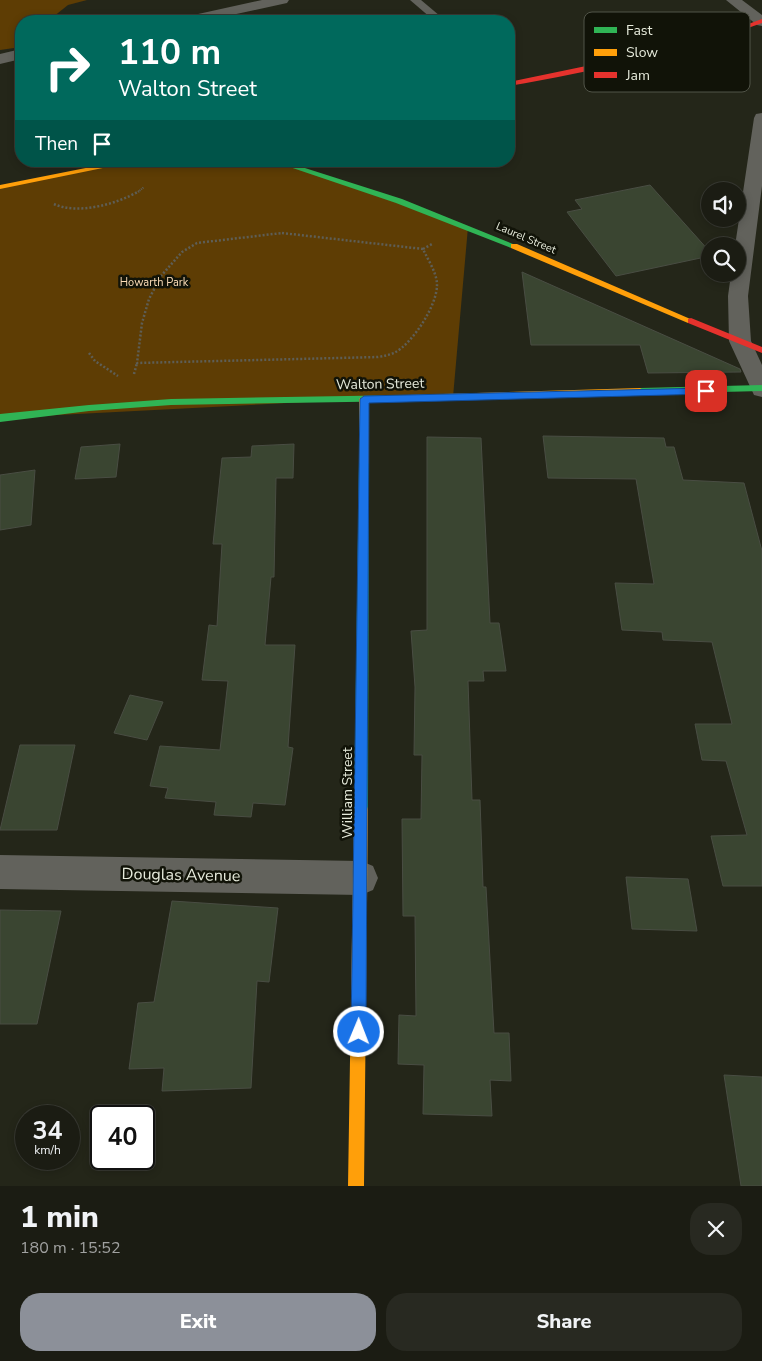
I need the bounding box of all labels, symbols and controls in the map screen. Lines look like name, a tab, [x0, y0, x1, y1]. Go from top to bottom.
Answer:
legend	[584, 12, 750, 92]
text: Fast	[626, 21, 652, 40]
text: 110 m	[118, 29, 221, 76]
icon: right	[35, 35, 100, 100]
text: Slow	[626, 43, 658, 62]
text: Jam	[625, 66, 650, 85]
text: Walton Street	[118, 74, 257, 104]
icon: arrive	[88, 130, 116, 158]
text: Then	[35, 131, 78, 157]
map controls	[701, 182, 746, 282]
button: sound	[701, 182, 746, 227]
street label: Laurel Street	[494, 219, 558, 257]
button: search	[701, 237, 746, 282]
park label: Howarth Park	[120, 275, 189, 290]
pin	[685, 370, 727, 412]
street label: Walton Street	[336, 374, 424, 394]
icon: arrive	[692, 377, 720, 405]
street label: William Street	[338, 747, 357, 839]
street label: Douglas Avenue	[122, 863, 240, 887]
position arrow	[332, 1005, 384, 1057]
speed limit sign: 40	[90, 1105, 155, 1170]
text: 34	[32, 1114, 63, 1148]
text: km/h	[34, 1142, 61, 1158]
text: 1 min	[20, 1197, 99, 1238]
button: close	[690, 1203, 742, 1255]
text: 180 m · 15:52	[20, 1237, 121, 1259]
button: Exit	[20, 1293, 376, 1351]
button: Share	[386, 1293, 742, 1351]

